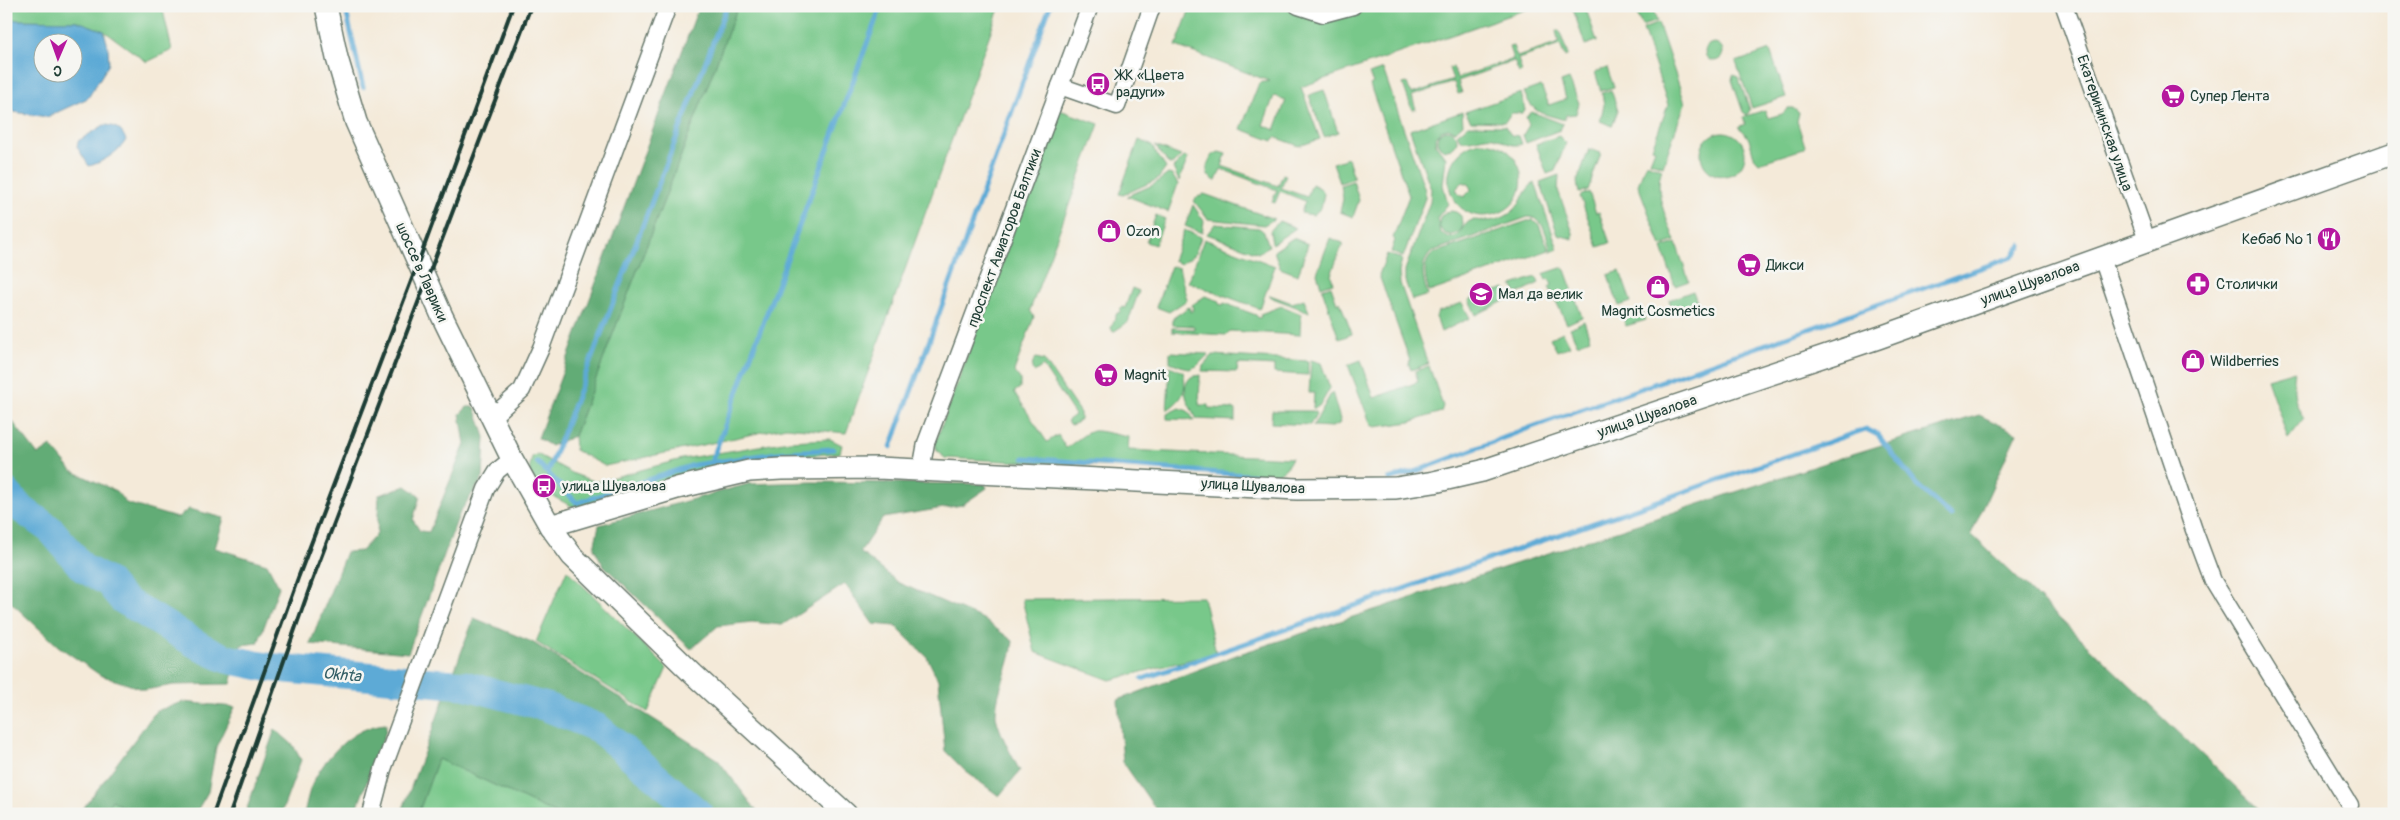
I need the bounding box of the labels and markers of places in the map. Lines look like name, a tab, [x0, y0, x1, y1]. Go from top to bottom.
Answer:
place label: ЖК «Цвета радуги»	[1114, 66, 1184, 102]
bus stop icon: ЖК «Цвета радуги»	[1085, 71, 1111, 97]
supermarket icon: Супер Лента	[2160, 83, 2186, 109]
place label: Супер Лента	[2190, 87, 2269, 106]
shop icon: Ozon	[1096, 218, 1122, 244]
place label: Ozon	[1126, 222, 1160, 241]
restaurant icon: Кебаб № 1	[2316, 226, 2342, 252]
place label: Кебаб № 1	[2242, 230, 2312, 249]
supermarket icon: Дикси	[1736, 252, 1762, 278]
place label: Дикси	[1765, 256, 1804, 275]
pharmacy icon: Столички	[2185, 271, 2211, 297]
shop icon: Magnit Cosmetics	[1645, 274, 1671, 300]
place label: Столички	[2216, 275, 2278, 294]
school or university icon: Мал да велик	[1468, 281, 1494, 307]
place label: Мал да велик	[1498, 285, 1583, 304]
place label: Magnit Cosmetics	[1601, 302, 1715, 321]
shop icon: Wildberries	[2180, 348, 2206, 374]
place label: Wildberries	[2210, 352, 2279, 371]
supermarket icon: Magnit	[1093, 362, 1119, 388]
place label: Magnit	[1124, 366, 1167, 385]
bus stop icon: улица Шувалова	[531, 473, 557, 499]
place label: улица Шувалова	[561, 477, 666, 496]

